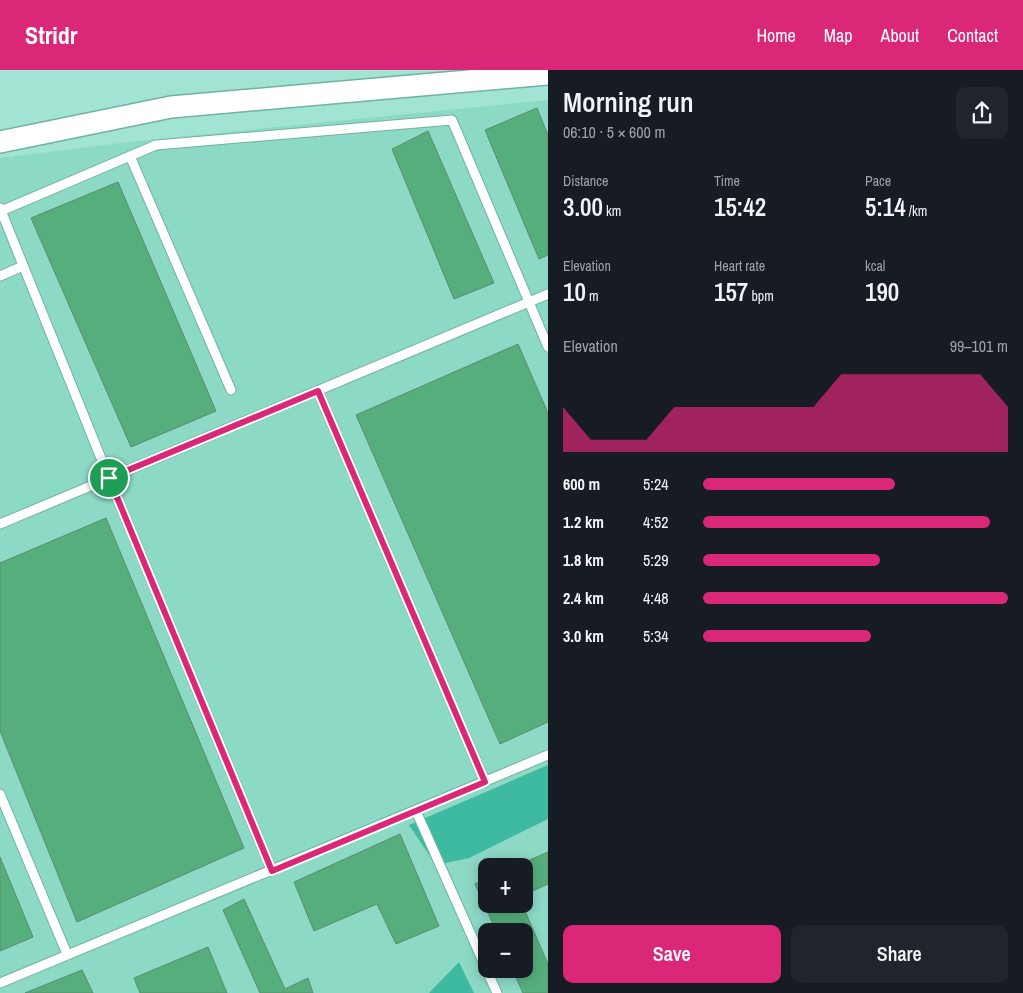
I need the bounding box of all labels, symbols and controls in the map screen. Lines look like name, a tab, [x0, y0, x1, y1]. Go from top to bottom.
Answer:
text: Stridr	[25, 19, 78, 51]
text: Home	[756, 23, 796, 48]
text: Map	[824, 23, 853, 48]
text: About	[881, 23, 919, 48]
text: Contact	[947, 23, 998, 48]
text: Morning run	[563, 83, 694, 121]
button: share	[956, 87, 1008, 139]
text: 06:10 · 5 × 600 m	[563, 121, 666, 143]
text: Distance	[563, 172, 608, 190]
text: Time	[714, 172, 740, 190]
text: Pace	[865, 172, 891, 190]
text: 3.00	[563, 190, 603, 224]
text: 15:42	[714, 190, 766, 224]
text: 5:14	[865, 190, 906, 224]
text: km	[603, 202, 621, 220]
text: /km	[906, 202, 927, 220]
text: Elevation	[563, 257, 611, 275]
text: Heart rate	[714, 257, 765, 275]
text: kcal	[865, 257, 885, 275]
text: 10	[563, 275, 586, 309]
text: 157	[714, 275, 748, 309]
text: 190	[865, 275, 899, 309]
text: m	[586, 287, 599, 305]
text: bpm	[748, 287, 774, 305]
text: Elevation	[563, 335, 618, 357]
text: 99–101 m	[950, 335, 1008, 357]
pin	[88, 457, 130, 499]
icon: arrive	[95, 464, 123, 492]
text: 600 m	[563, 473, 600, 495]
text: 5:24	[643, 473, 669, 495]
text: 1.2 km	[563, 511, 604, 533]
text: 4:52	[643, 511, 669, 533]
text: 1.8 km	[563, 549, 604, 571]
text: 5:29	[643, 549, 669, 571]
text: 2.4 km	[563, 587, 604, 609]
text: 4:48	[643, 587, 669, 609]
text: 3.0 km	[563, 625, 604, 647]
text: 5:34	[643, 625, 669, 647]
map controls	[478, 858, 533, 978]
button: +	[478, 858, 533, 913]
button: −	[478, 923, 533, 978]
button: Save	[563, 925, 781, 983]
button: Share	[791, 925, 1008, 983]

